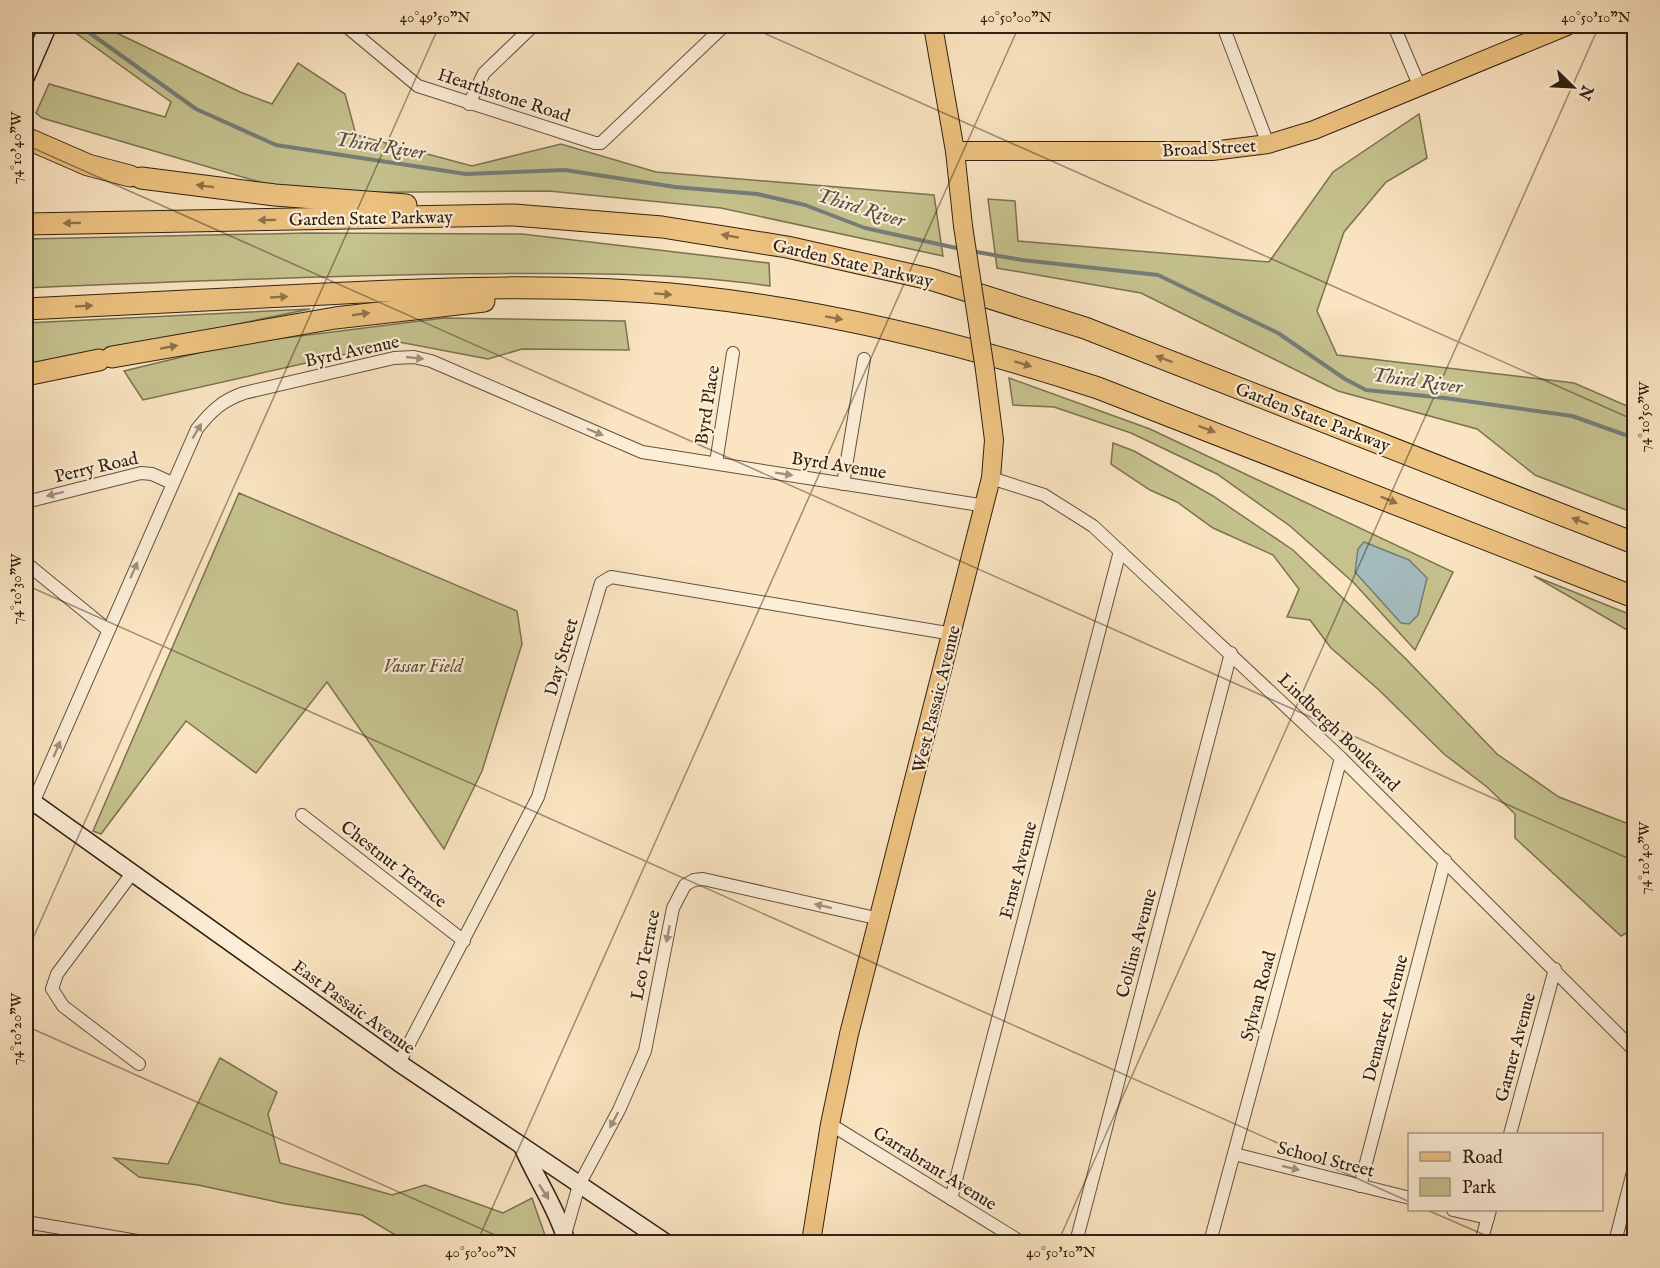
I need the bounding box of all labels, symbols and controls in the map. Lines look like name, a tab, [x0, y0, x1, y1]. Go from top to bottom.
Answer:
text: 40°49'50"N	[400, 8, 470, 27]
text: 40°50'00"N	[980, 8, 1052, 27]
text: 40°50'10"N	[1561, 8, 1631, 27]
north arrow	[1543, 57, 1603, 117]
street label: Hearthstone Road	[434, 64, 573, 129]
text: N	[1573, 81, 1597, 103]
text: 74°10'40"W	[7, 111, 26, 184]
water label: Third River	[333, 127, 428, 166]
street label: Broad Street	[1161, 136, 1257, 163]
one-way arrow	[196, 181, 215, 191]
water label: Third River	[813, 183, 909, 234]
street label: Garden State Parkway	[289, 207, 453, 232]
one-way arrow	[257, 215, 276, 225]
one-way arrow	[62, 218, 81, 228]
one-way arrow	[720, 232, 739, 241]
street label: Garden State Parkway	[770, 235, 935, 294]
one-way arrow	[653, 289, 672, 298]
one-way arrow	[269, 292, 288, 301]
one-way arrow	[74, 302, 93, 311]
one-way arrow	[352, 309, 371, 319]
one-way arrow	[825, 314, 844, 323]
street label: Byrd Avenue	[303, 331, 402, 374]
one-way arrow	[160, 342, 179, 351]
one-way arrow	[406, 353, 425, 363]
one-way arrow	[1155, 354, 1173, 363]
one-way arrow	[1015, 360, 1033, 369]
water label: Third River	[1370, 363, 1465, 400]
street label: Byrd Place	[691, 364, 726, 447]
street label: Garden State Parkway	[1232, 378, 1393, 459]
text: 74°10'50"W	[1635, 381, 1654, 452]
one-way arrow	[192, 422, 203, 439]
one-way arrow	[1198, 425, 1216, 434]
one-way arrow	[586, 428, 604, 437]
street label: Perry Road	[52, 448, 141, 489]
street label: Byrd Avenue	[790, 448, 888, 485]
one-way arrow	[775, 470, 794, 479]
one-way arrow	[46, 490, 65, 500]
one-way arrow	[1380, 496, 1398, 505]
one-way arrow	[1571, 516, 1589, 525]
text: 74°10'30"W	[7, 553, 26, 624]
one-way arrow	[129, 561, 139, 579]
street label: Day Street	[540, 616, 584, 699]
street label: West Passaic Avenue	[908, 623, 967, 775]
park label: Vassar Field	[383, 656, 464, 679]
street label: Lindbergh Boulevard	[1272, 669, 1404, 797]
one-way arrow	[52, 740, 62, 758]
street label: Chestnut Terrace	[335, 816, 451, 914]
street label: Ernst Avenue	[995, 819, 1044, 922]
text: 74°10'40"W	[1635, 821, 1654, 894]
street label: Collins Avenue	[1112, 886, 1163, 1000]
one-way arrow	[813, 901, 832, 910]
street label: Leo Terrace	[626, 908, 667, 1002]
one-way arrow	[663, 924, 672, 943]
street label: Sylvan Road	[1236, 948, 1283, 1044]
street label: Demarest Avenue	[1358, 952, 1414, 1084]
street label: East Passaic Avenue	[287, 956, 419, 1061]
street label: Garner Avenue	[1491, 990, 1542, 1105]
text: 74°10'20"W	[7, 992, 26, 1065]
one-way arrow	[609, 1112, 619, 1129]
street label: Garrabrant Avenue	[868, 1122, 1000, 1217]
legend	[1408, 1133, 1603, 1211]
street label: School Street	[1275, 1137, 1377, 1184]
text: Road	[1462, 1147, 1503, 1170]
one-way arrow	[1282, 1164, 1300, 1173]
text: Park	[1462, 1177, 1497, 1200]
one-way arrow	[538, 1183, 550, 1199]
text: 40°50'00"N	[445, 1243, 517, 1262]
text: 40°50'10"N	[1026, 1243, 1096, 1262]

